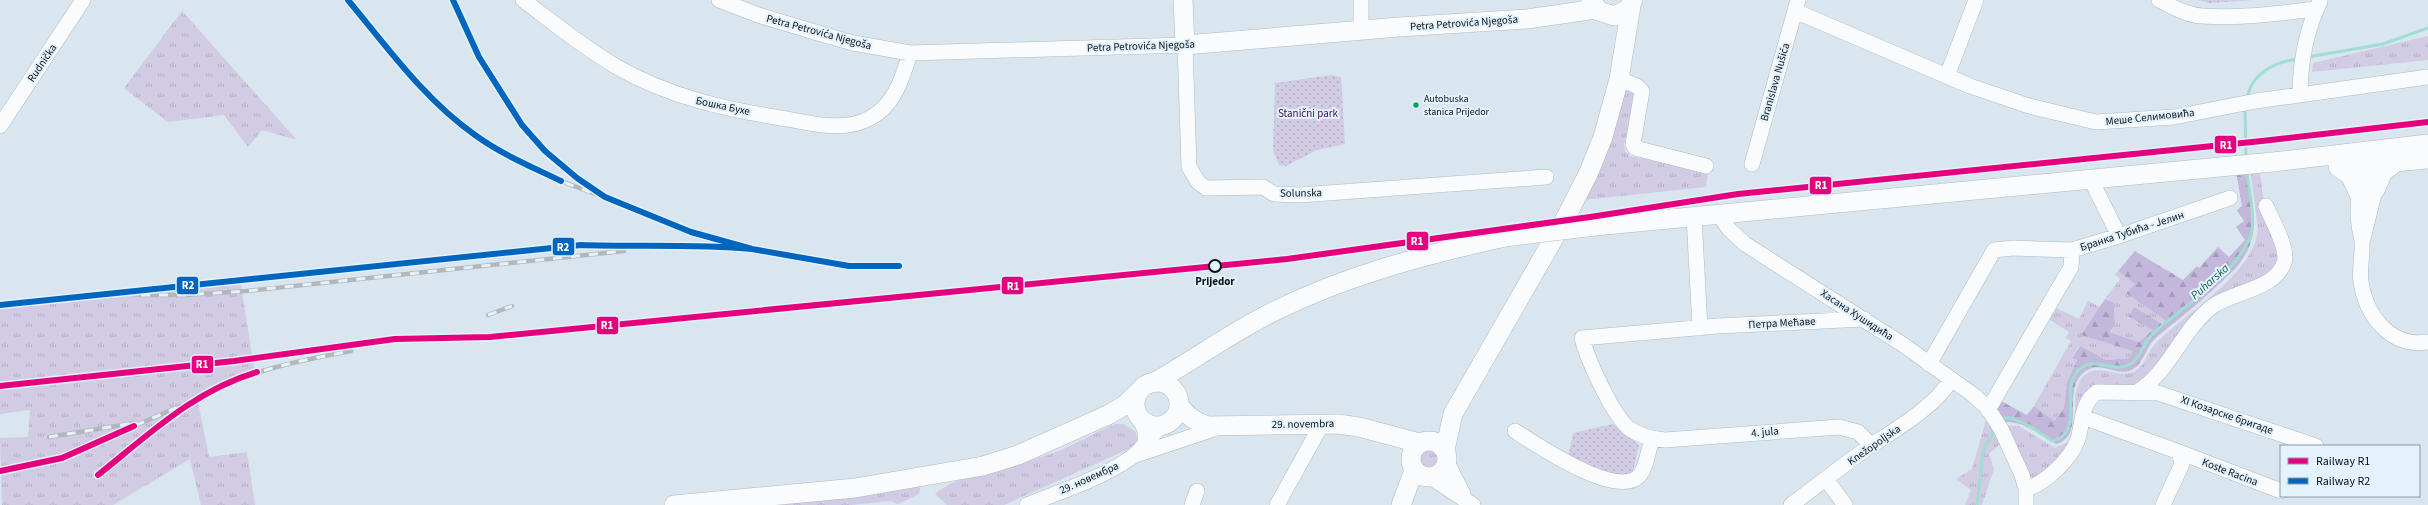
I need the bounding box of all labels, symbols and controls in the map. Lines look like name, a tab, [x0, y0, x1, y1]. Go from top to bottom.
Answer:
street label: Petra Petrovića Njegoša	[765, 11, 873, 53]
street label: Petra Petrovića Njegoša	[1410, 12, 1518, 34]
street label: Petra Petrovića Njegoša	[1087, 37, 1195, 55]
street label: Rudnička	[24, 41, 60, 85]
street label: Branislava Nušića	[1757, 41, 1793, 123]
place label: Autobuska stanica Prijedor	[1424, 92, 1490, 119]
street label: Бошка Бухе	[695, 93, 752, 119]
marker: Autobuska stanica Prijedor	[1411, 100, 1421, 110]
street label: Меше Селимовића	[2105, 105, 2195, 129]
park label: Stanični park	[1278, 106, 1339, 121]
line badge: R1	[2214, 135, 2237, 154]
text: R1	[2220, 138, 2232, 153]
line badge: R1	[1809, 176, 1832, 195]
text: R1	[1815, 178, 1827, 193]
street label: Solunska	[1280, 185, 1322, 201]
street label: Бранка Тубића - Јелин	[2078, 207, 2186, 255]
line badge: R1	[1406, 231, 1429, 251]
text: R1	[1411, 234, 1423, 249]
line badge: R2	[552, 237, 575, 256]
text: R2	[557, 240, 569, 255]
marker: Prijedor	[1208, 259, 1222, 273]
water label: Puharska	[2187, 260, 2233, 304]
place label: Prijedor	[1195, 274, 1235, 289]
line badge: R2	[176, 276, 199, 295]
line badge: R1	[1001, 276, 1024, 295]
text: R2	[182, 278, 194, 293]
text: R1	[1007, 279, 1019, 294]
street label: Хасана Хушидића	[1818, 286, 1896, 344]
street label: Петра Мећаве	[1748, 314, 1816, 332]
line badge: R1	[596, 316, 619, 335]
text: R1	[601, 318, 613, 333]
line badge: R1	[191, 355, 214, 374]
text: R1	[196, 357, 208, 372]
street label: XI Козарске бригаде	[2179, 392, 2276, 438]
street label: 29. novembra	[1272, 416, 1334, 432]
street label: Knežopoljska	[1844, 421, 1904, 469]
street label: 4. jula	[1751, 423, 1779, 441]
legend	[2280, 445, 2420, 497]
text: Railway R1	[2316, 453, 2370, 470]
street label: Koste Racina	[2200, 454, 2260, 490]
street label: 29. новембра	[1057, 458, 1121, 498]
text: Railway R2	[2316, 473, 2370, 490]

